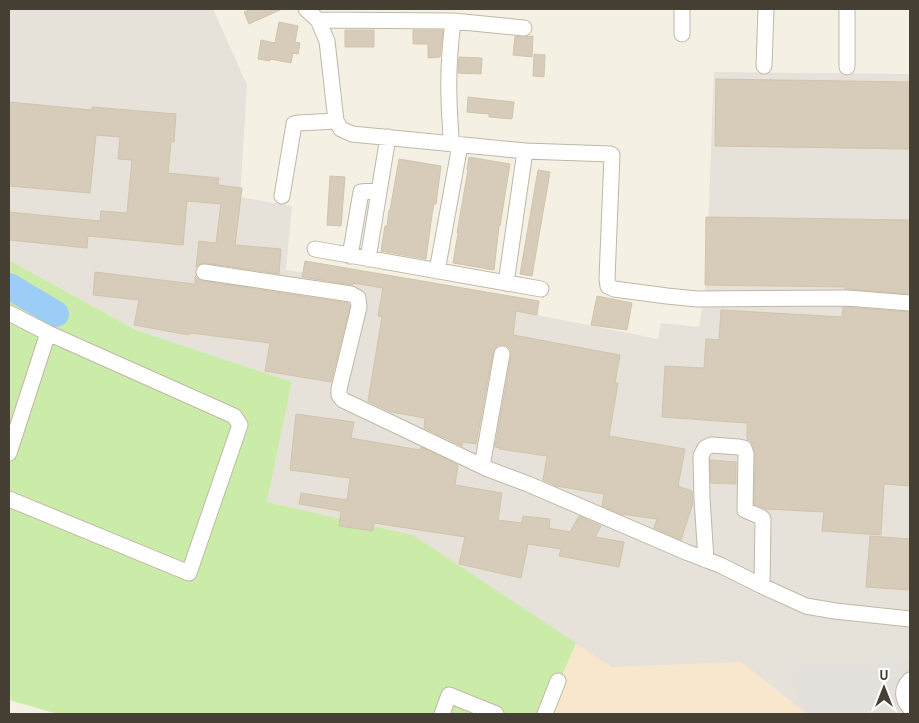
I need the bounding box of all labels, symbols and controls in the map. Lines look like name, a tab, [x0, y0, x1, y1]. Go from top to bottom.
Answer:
north arrow	[859, 663, 909, 713]
text: U	[880, 669, 889, 683]

